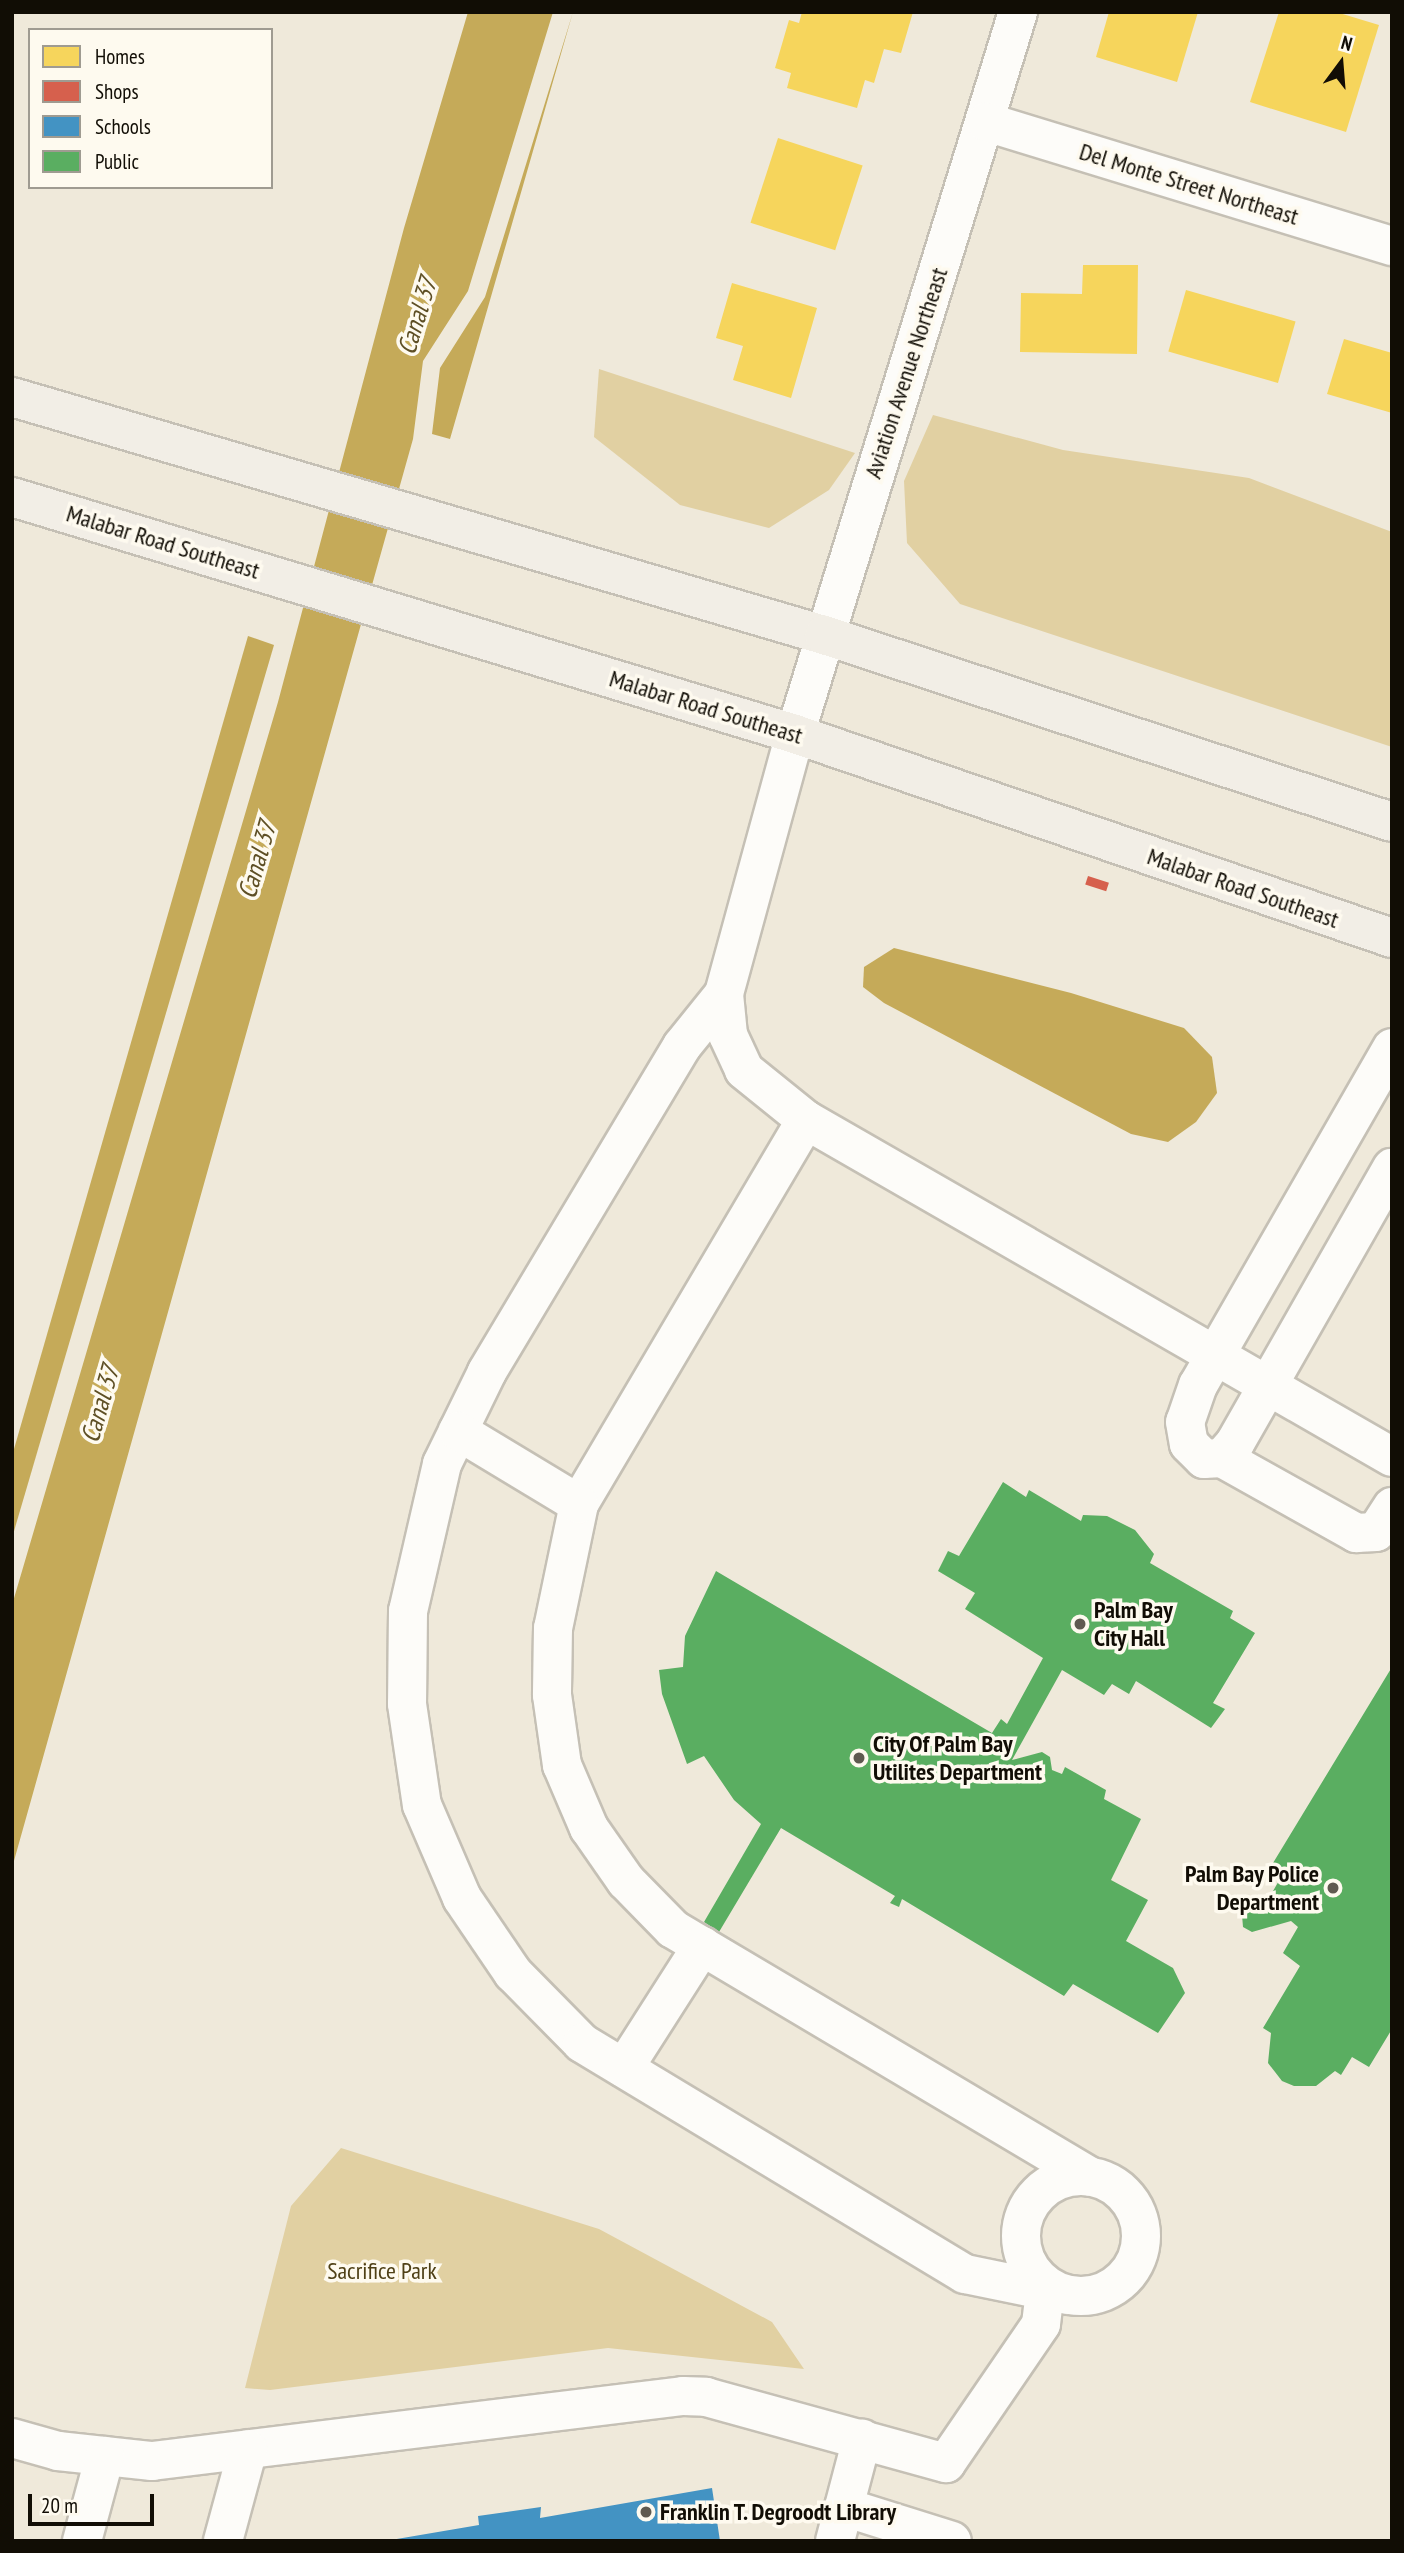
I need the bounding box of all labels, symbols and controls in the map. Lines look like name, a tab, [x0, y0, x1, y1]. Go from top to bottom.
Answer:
legend	[28, 28, 273, 189]
north arrow	[1306, 28, 1376, 98]
text: N	[1339, 30, 1355, 56]
text: Homes	[95, 43, 145, 70]
text: Shops	[95, 78, 139, 105]
text: Schools	[95, 113, 151, 140]
street label: Del Monte Street Northeast	[1076, 137, 1302, 231]
text: Public	[95, 148, 139, 175]
street label: Aviation Avenue Northeast	[858, 264, 954, 482]
water label: Canal 37	[391, 274, 443, 358]
street label: Malabar Road Southeast	[63, 499, 263, 585]
street label: Malabar Road Southeast	[606, 664, 806, 750]
water label: Canal 37	[231, 818, 283, 902]
street label: Malabar Road Southeast	[1144, 842, 1342, 934]
water label: Canal 37	[74, 1362, 126, 1446]
place label: Palm Bay City Hall	[1094, 1596, 1173, 1652]
marker: Palm Bay City Hall	[1072, 1616, 1088, 1632]
place label: City Of Palm Bay Utilites Department	[873, 1730, 1042, 1786]
marker: City Of Palm Bay Utilites Department	[851, 1750, 867, 1766]
place label: Palm Bay Police Department	[1184, 1860, 1319, 1916]
marker: Palm Bay Police Department	[1325, 1880, 1341, 1896]
park label: Sacrifice Park	[327, 2257, 437, 2285]
scale bar	[32, 2480, 158, 2524]
text: 20 m	[41, 2492, 78, 2519]
place label: Franklin T. Degroodt Library	[660, 2498, 898, 2526]
marker: Franklin T. Degroodt Library	[638, 2504, 654, 2520]

